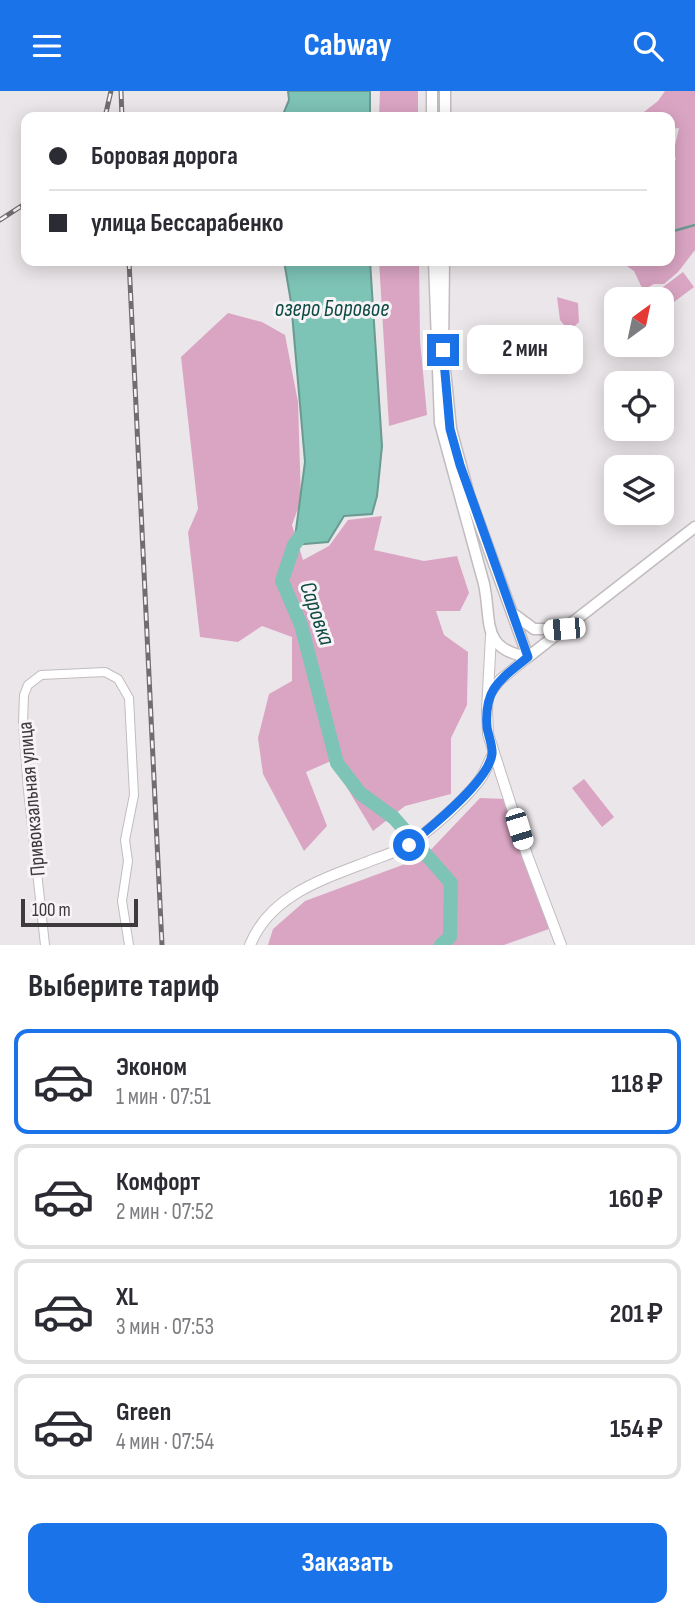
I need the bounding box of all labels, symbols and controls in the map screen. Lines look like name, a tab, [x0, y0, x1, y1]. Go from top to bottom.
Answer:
text: Cabway	[303, 26, 392, 65]
icon: menu	[28, 27, 66, 65]
icon: search	[629, 27, 667, 65]
text: Боровая дорога	[91, 141, 238, 172]
text: улица Бессарабенко	[91, 208, 283, 239]
north arrow	[604, 287, 674, 357]
map controls	[604, 287, 674, 525]
water label: озеро Боровое	[275, 295, 389, 323]
callout: 2 мин	[467, 325, 583, 375]
route end	[427, 334, 459, 366]
text: 2 мин	[502, 335, 548, 363]
button: locate	[604, 371, 674, 441]
button: layers	[604, 455, 674, 525]
water label: Саровка	[293, 578, 341, 649]
car	[543, 617, 586, 641]
street label: Привокзальная улица	[12, 721, 51, 877]
car	[503, 806, 536, 852]
route start	[393, 829, 425, 861]
scale bar	[21, 896, 138, 928]
text: 100 m	[32, 899, 71, 922]
text: Выберите тариф	[28, 967, 219, 1006]
icon: car	[32, 1050, 95, 1113]
text: Эконом	[116, 1052, 187, 1083]
text: 118 ₽	[611, 1069, 663, 1100]
text: 1 мин · 07:51	[116, 1083, 211, 1111]
icon: car	[32, 1165, 95, 1228]
text: Комфорт	[116, 1167, 200, 1198]
text: 160 ₽	[609, 1184, 663, 1215]
text: 2 мин · 07:52	[116, 1198, 214, 1226]
icon: car	[32, 1280, 95, 1343]
text: XL	[116, 1282, 138, 1313]
text: 201 ₽	[610, 1299, 663, 1330]
text: 3 мин · 07:53	[116, 1313, 214, 1341]
icon: car	[32, 1395, 95, 1458]
text: Green	[116, 1397, 171, 1428]
text: 154 ₽	[610, 1414, 663, 1445]
text: 4 мин · 07:54	[116, 1428, 214, 1456]
button: Заказать	[28, 1523, 667, 1603]

